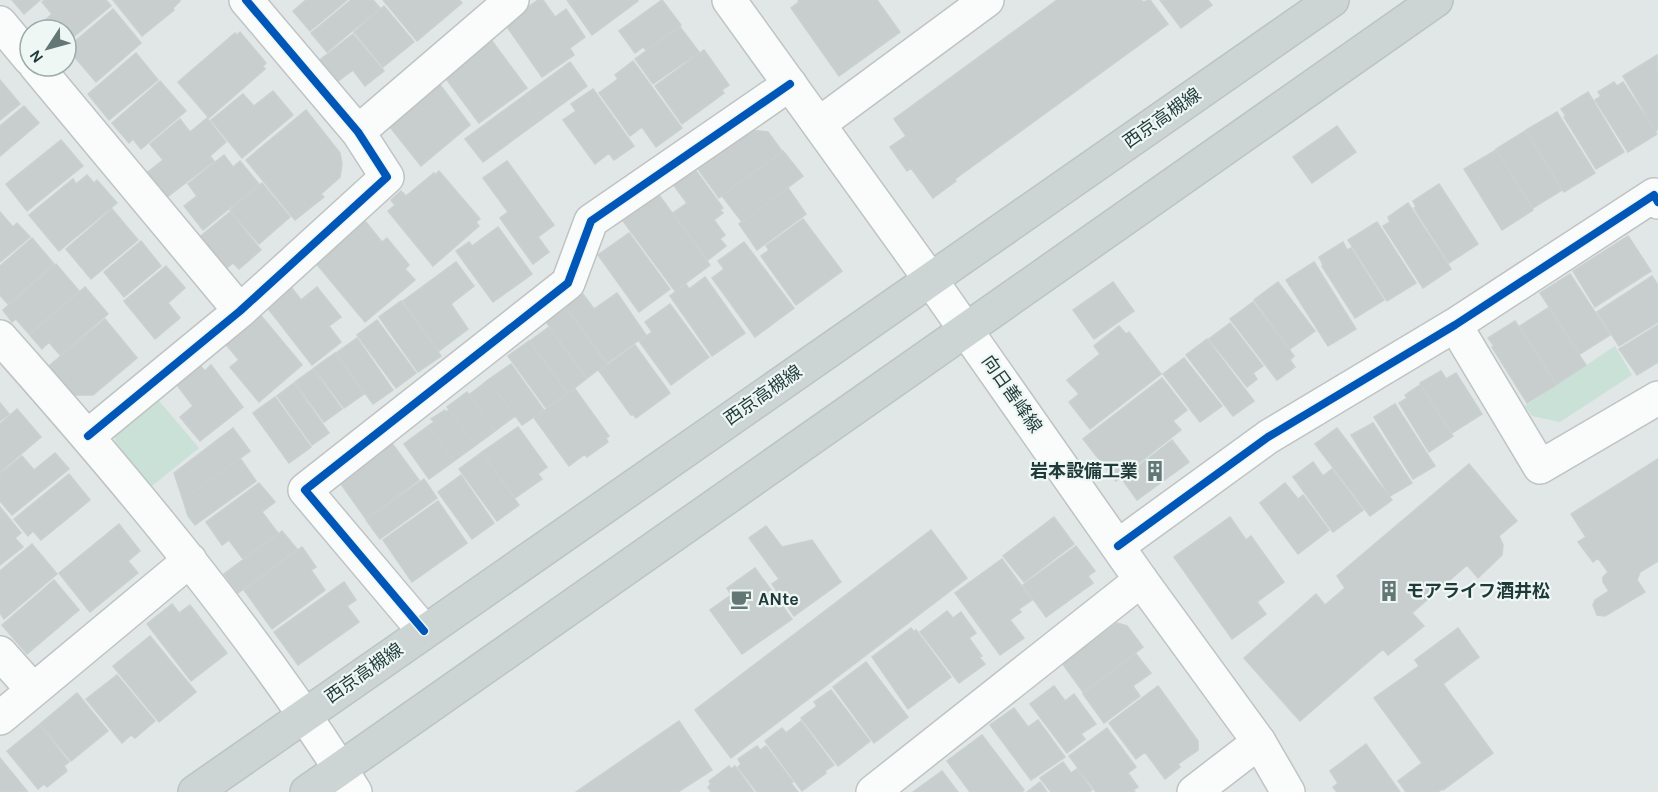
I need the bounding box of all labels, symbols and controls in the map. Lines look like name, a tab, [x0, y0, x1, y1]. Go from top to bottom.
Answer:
north arrow	[18, 18, 78, 78]
text: N	[25, 46, 47, 67]
street label: 西京高槻線	[1119, 83, 1205, 153]
street label: 向日善峰線	[977, 351, 1047, 437]
street label: 西京高槻線	[720, 360, 806, 430]
building icon: 岩本設備工業	[1143, 459, 1167, 483]
place label: 岩本設備工業	[1030, 460, 1138, 482]
building icon: モアライフ酒井松	[1377, 579, 1401, 603]
place label: モアライフ酒井松	[1406, 580, 1550, 602]
cafe icon: ANte	[729, 587, 753, 611]
place label: ANte	[758, 588, 799, 610]
street label: 西京高槻線	[321, 638, 407, 708]

